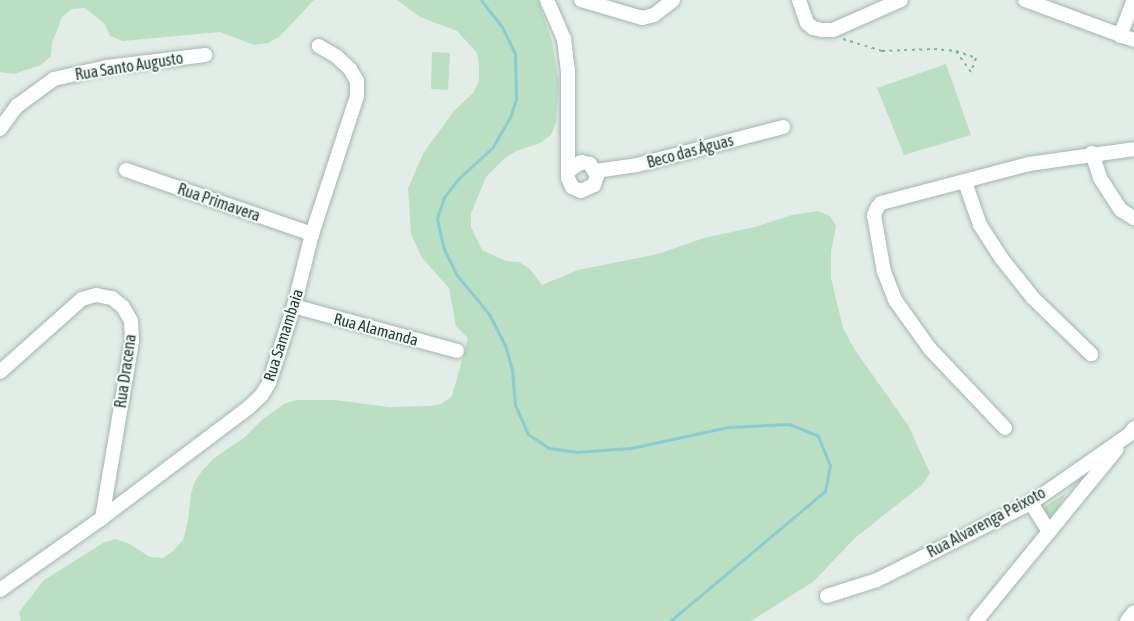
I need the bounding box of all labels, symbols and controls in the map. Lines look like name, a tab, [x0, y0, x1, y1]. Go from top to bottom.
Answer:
street label: Rua Santo Augusto	[74, 48, 184, 84]
street label: Beco das Águas	[645, 130, 735, 172]
street label: Rua Primavera	[175, 179, 263, 225]
street label: Rua Samambaia	[259, 286, 307, 384]
street label: Rua Alamanda	[332, 309, 420, 349]
street label: Rua Dracena	[110, 333, 140, 409]
street label: Rua Alvarenga Peixoto	[923, 483, 1049, 561]

